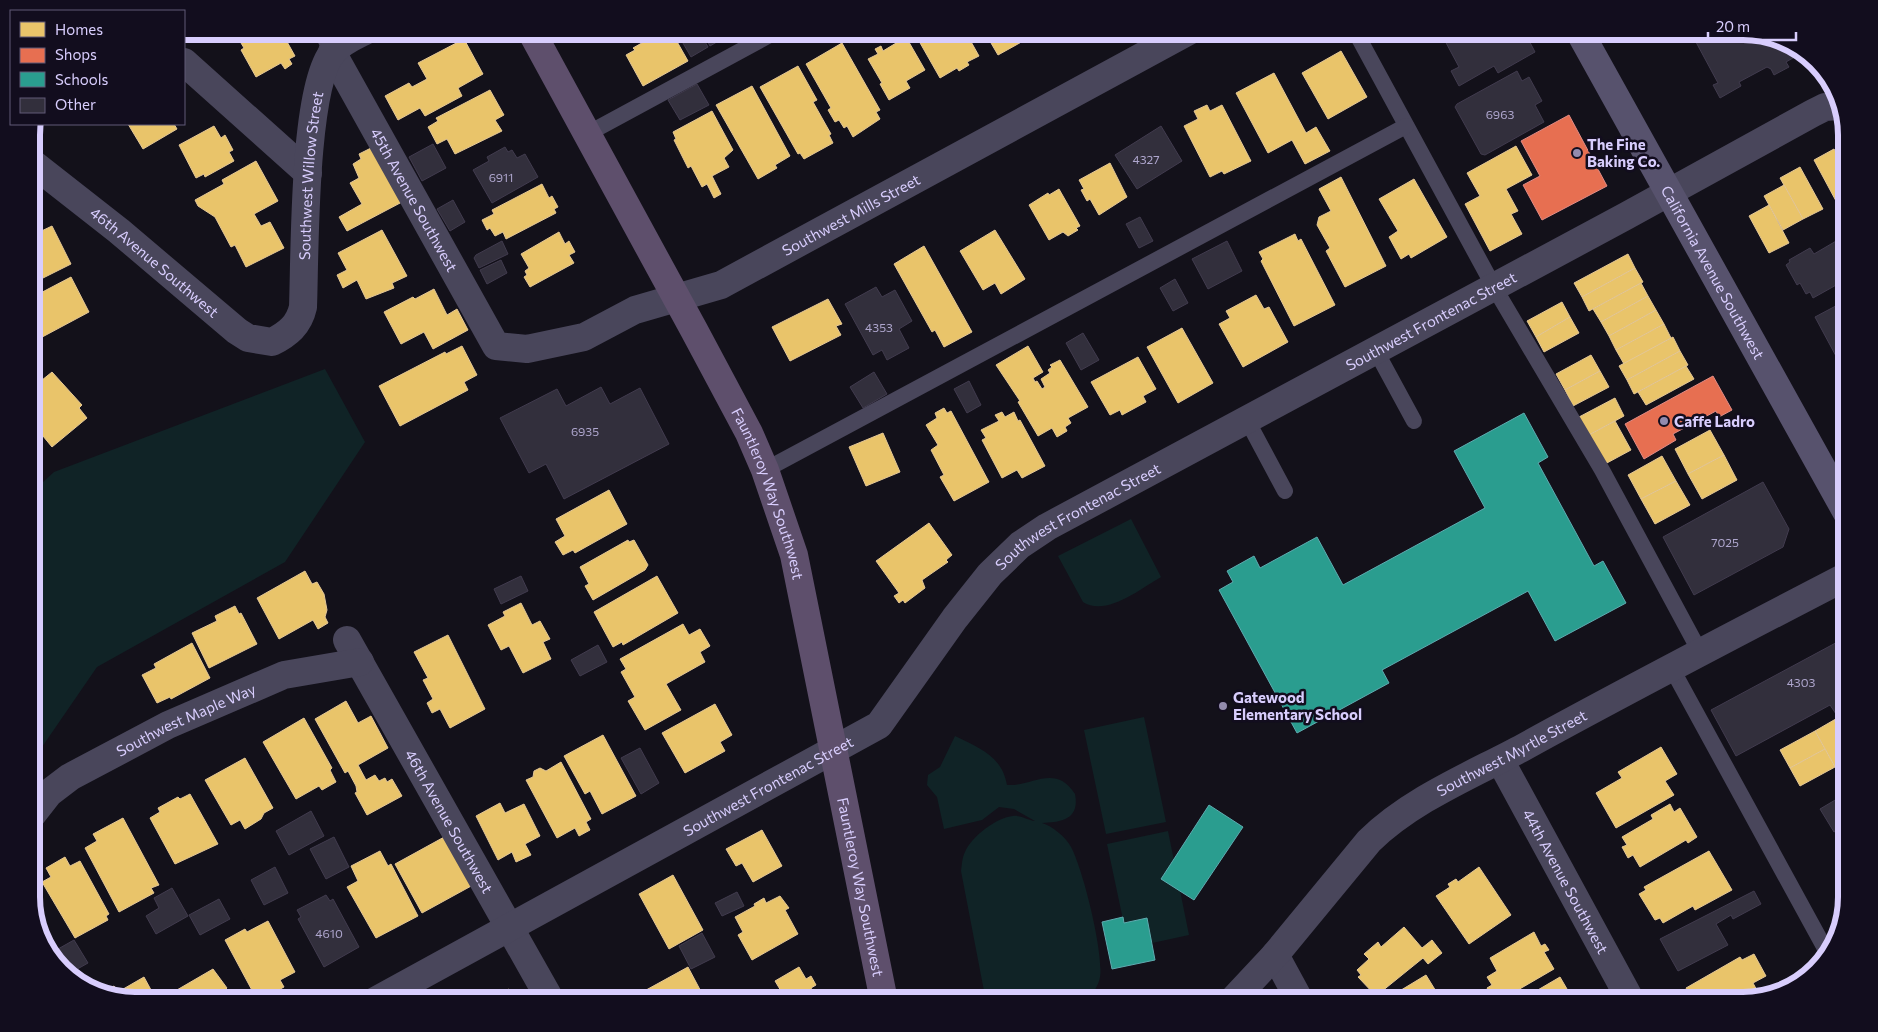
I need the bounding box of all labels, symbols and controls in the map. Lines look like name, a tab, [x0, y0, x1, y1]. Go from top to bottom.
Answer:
legend	[10, 10, 185, 125]
scale bar	[1708, 10, 1796, 42]
text: 20 m	[1716, 17, 1750, 35]
text: Homes	[55, 20, 103, 38]
text: Shops	[55, 45, 97, 63]
text: Schools	[55, 70, 109, 88]
street label: Southwest Willow Street	[295, 90, 326, 260]
text: Other	[55, 95, 96, 113]
house number: 6963	[1486, 107, 1514, 121]
street label: 45th Avenue Southwest	[367, 125, 462, 275]
place label: The Fine Baking Co.	[1587, 135, 1660, 170]
marker: The Fine Baking Co.	[1571, 147, 1583, 159]
house number: 4327	[1133, 152, 1159, 166]
house number: 6911	[489, 170, 513, 184]
street label: Southwest Mills Street	[779, 170, 923, 259]
street label: California Avenue Southwest	[1658, 182, 1769, 362]
street label: 46th Avenue Southwest	[87, 203, 223, 321]
street label: Southwest Frontenac Street	[1342, 268, 1519, 374]
house number: 4353	[865, 320, 893, 334]
street label: Fauntleroy Way Southwest	[728, 405, 808, 581]
place label: Caffe Ladro	[1674, 412, 1755, 430]
marker: Caffe Ladro	[1658, 415, 1670, 427]
house number: 6935	[571, 424, 599, 438]
street label: Southwest Frontenac Street	[991, 459, 1163, 573]
house number: 7025	[1711, 535, 1739, 549]
house number: 4303	[1787, 675, 1815, 689]
street label: Southwest Maple Way	[113, 679, 258, 760]
place label: Gatewood Elementary School	[1233, 688, 1362, 723]
marker: Gatewood Elementary School	[1217, 700, 1229, 712]
street label: Southwest Myrtle Street	[1433, 706, 1590, 800]
street label: Southwest Frontenac Street	[680, 732, 856, 840]
street label: 46th Avenue Southwest	[402, 746, 497, 896]
street label: Fauntleroy Way Southwest	[834, 796, 888, 978]
street label: 44th Avenue Southwest	[1519, 806, 1612, 957]
house number: 4610	[315, 926, 343, 940]

